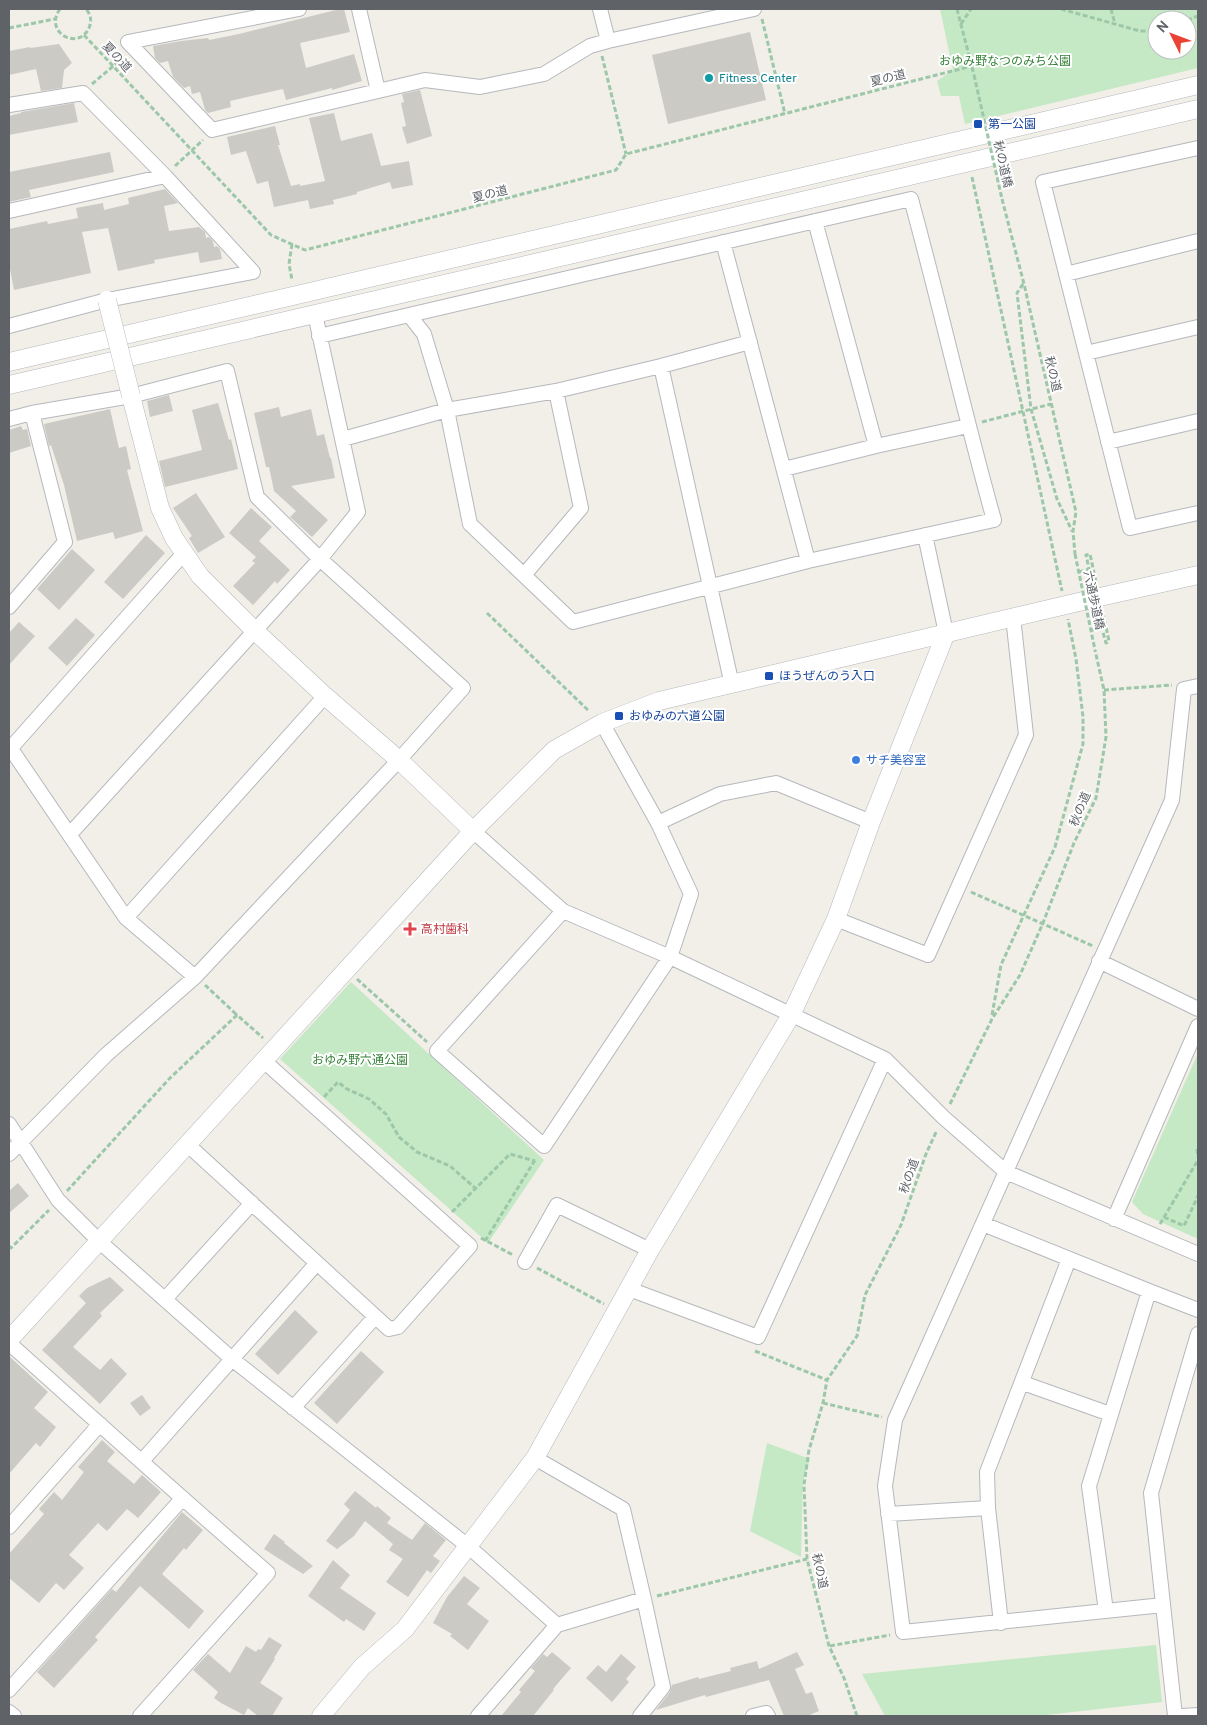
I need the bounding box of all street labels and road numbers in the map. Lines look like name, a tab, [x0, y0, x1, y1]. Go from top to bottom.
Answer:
street label: 夏の道	[98, 39, 134, 76]
street label: 夏の道	[869, 67, 908, 91]
street label: 秋の道橋	[989, 139, 1015, 189]
street label: 夏の道	[471, 183, 510, 207]
street label: 秋の道	[1040, 355, 1064, 394]
street label: 六通歩道橋	[1079, 569, 1107, 631]
street label: 秋の道	[1067, 790, 1095, 829]
street label: 秋の道	[897, 1157, 923, 1196]
street label: 秋の道	[807, 1552, 831, 1590]

